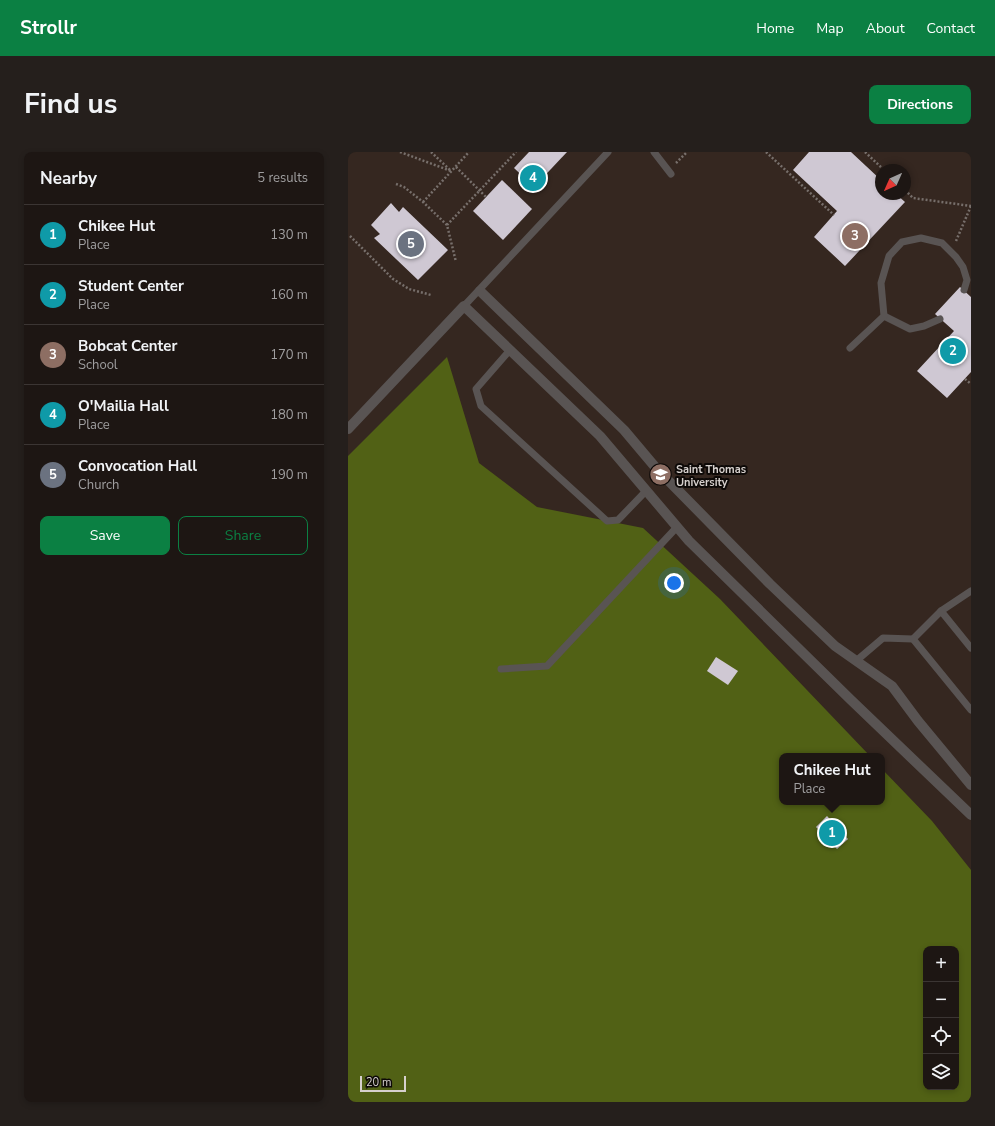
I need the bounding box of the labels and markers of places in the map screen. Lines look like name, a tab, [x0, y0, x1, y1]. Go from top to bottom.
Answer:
pin: 4	[520, 163, 546, 193]
pin: 3	[842, 221, 868, 251]
pin: 5	[398, 229, 424, 259]
pin: 2	[940, 336, 966, 366]
school or university icon: Saint Thomas University	[647, 462, 673, 488]
place label: Saint Thomas University	[676, 462, 746, 490]
pin: 1	[819, 818, 845, 848]

